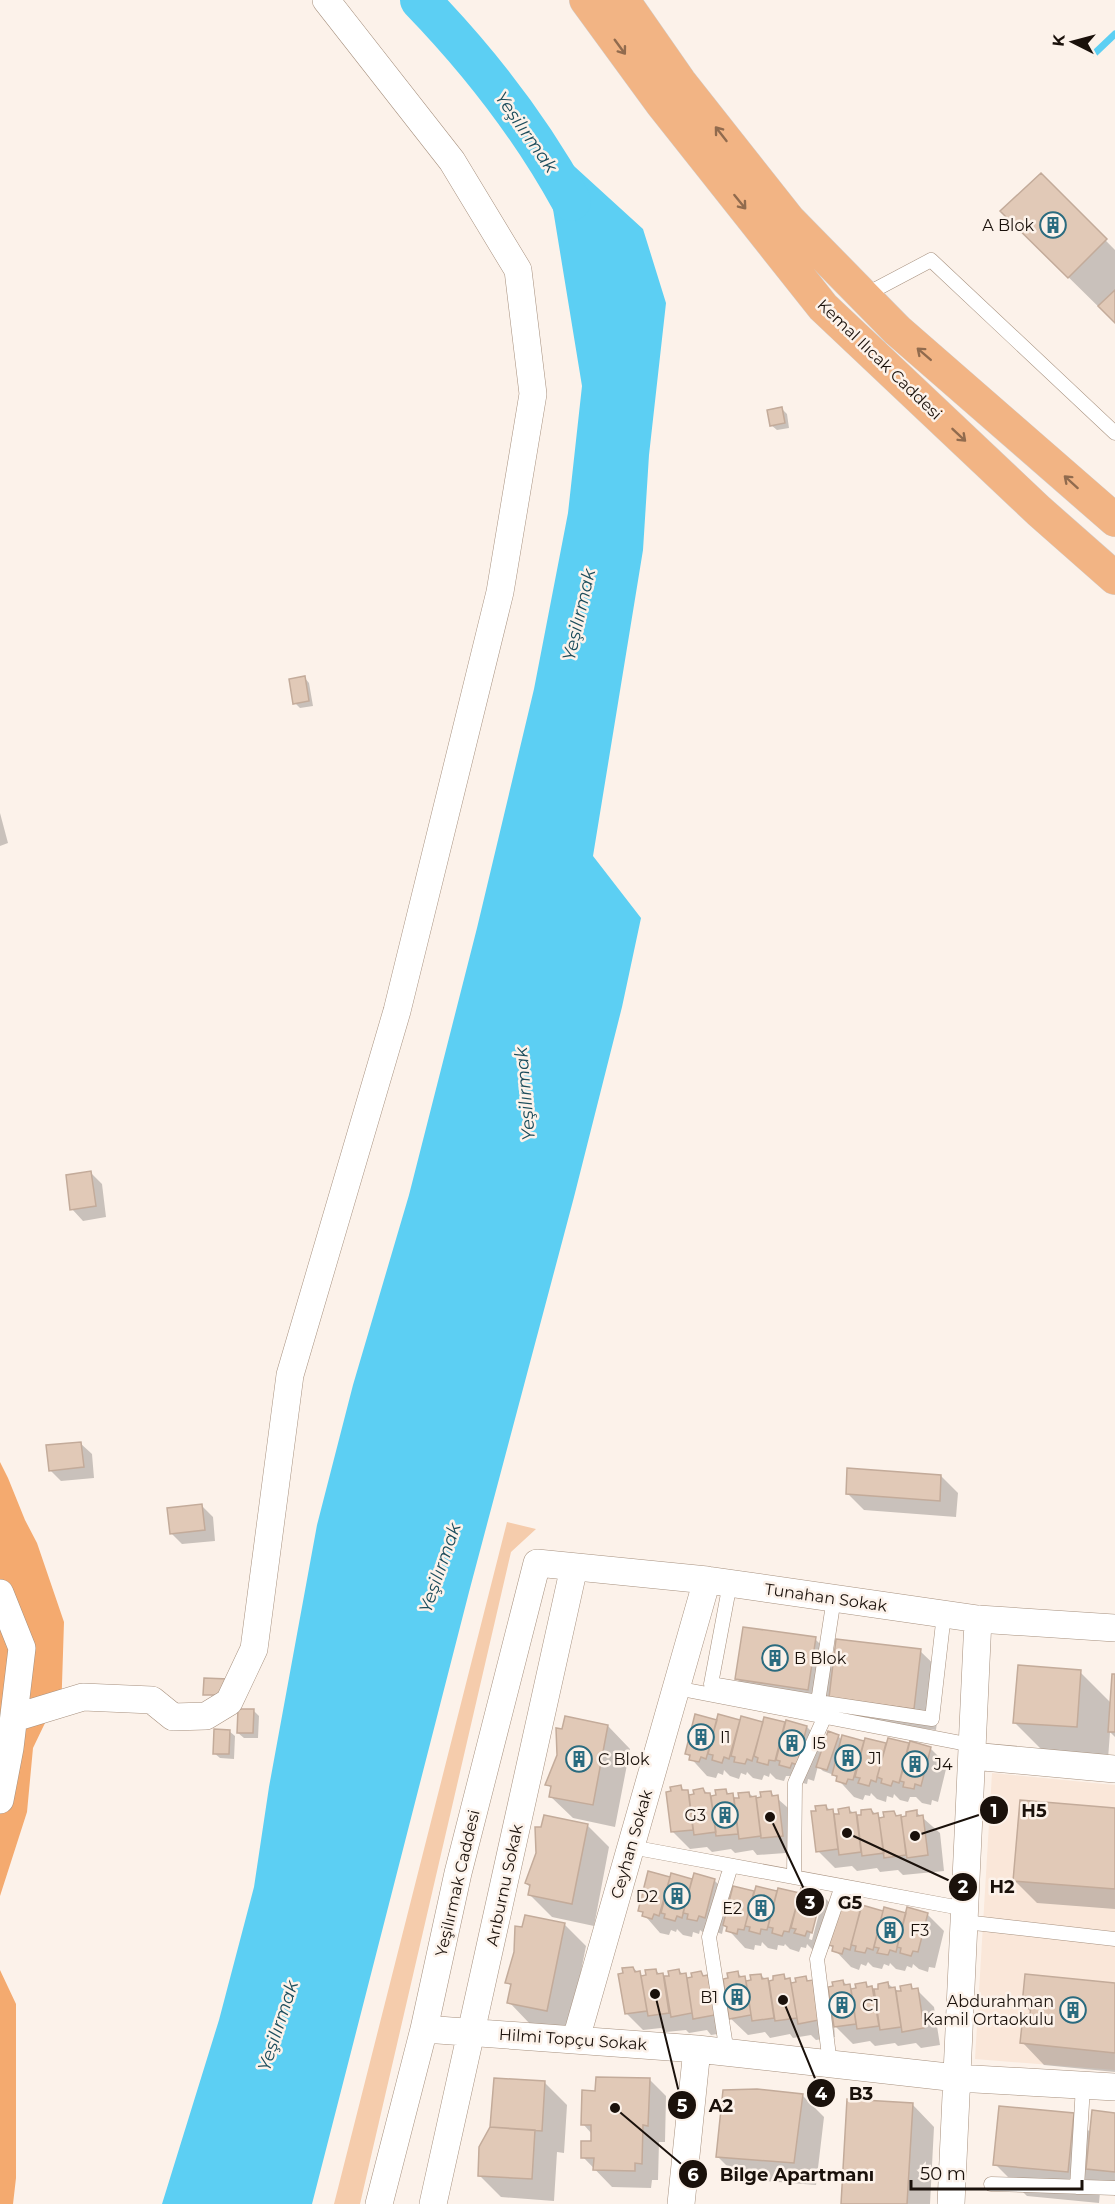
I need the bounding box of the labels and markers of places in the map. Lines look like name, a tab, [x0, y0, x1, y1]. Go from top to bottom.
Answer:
building icon: A Blok	[1038, 210, 1068, 240]
place label: A Blok	[982, 216, 1034, 235]
building icon: B Blok	[760, 1643, 790, 1673]
place label: B Blok	[794, 1649, 847, 1668]
building icon: I1	[686, 1722, 716, 1752]
place label: I1	[720, 1728, 731, 1747]
building icon: I5	[777, 1728, 807, 1758]
place label: I5	[812, 1734, 826, 1753]
building icon: J1	[833, 1743, 863, 1773]
building icon: C Blok	[564, 1744, 594, 1774]
place label: J1	[867, 1749, 882, 1768]
building icon: J4	[900, 1749, 930, 1779]
place label: C Blok	[598, 1750, 650, 1769]
place label: J4	[933, 1755, 953, 1774]
callout: H5	[979, 1792, 1058, 1828]
building icon: G3	[710, 1800, 740, 1830]
place label: G3	[685, 1806, 706, 1825]
callout: H2	[948, 1869, 1027, 1905]
building icon: D2	[662, 1881, 692, 1911]
callout: G5	[795, 1884, 874, 1920]
place label: D2	[636, 1887, 658, 1906]
building icon: E2	[746, 1893, 776, 1923]
place label: E2	[722, 1899, 742, 1918]
building icon: F3	[875, 1915, 905, 1945]
place label: F3	[910, 1921, 929, 1940]
building icon: B1	[722, 1982, 752, 2012]
place label: B1	[700, 1988, 718, 2007]
building icon: C1	[827, 1990, 857, 2020]
place label: Abdurahman Kamil Ortaokulu	[923, 1992, 1054, 2029]
building icon: Abdurahman Kamil Ortaokulu	[1058, 1995, 1088, 2025]
place label: C1	[862, 1996, 879, 2015]
callout: B3	[806, 2075, 885, 2111]
callout: A2	[667, 2087, 746, 2123]
callout: Bilge Apartmanı	[678, 2156, 886, 2192]

